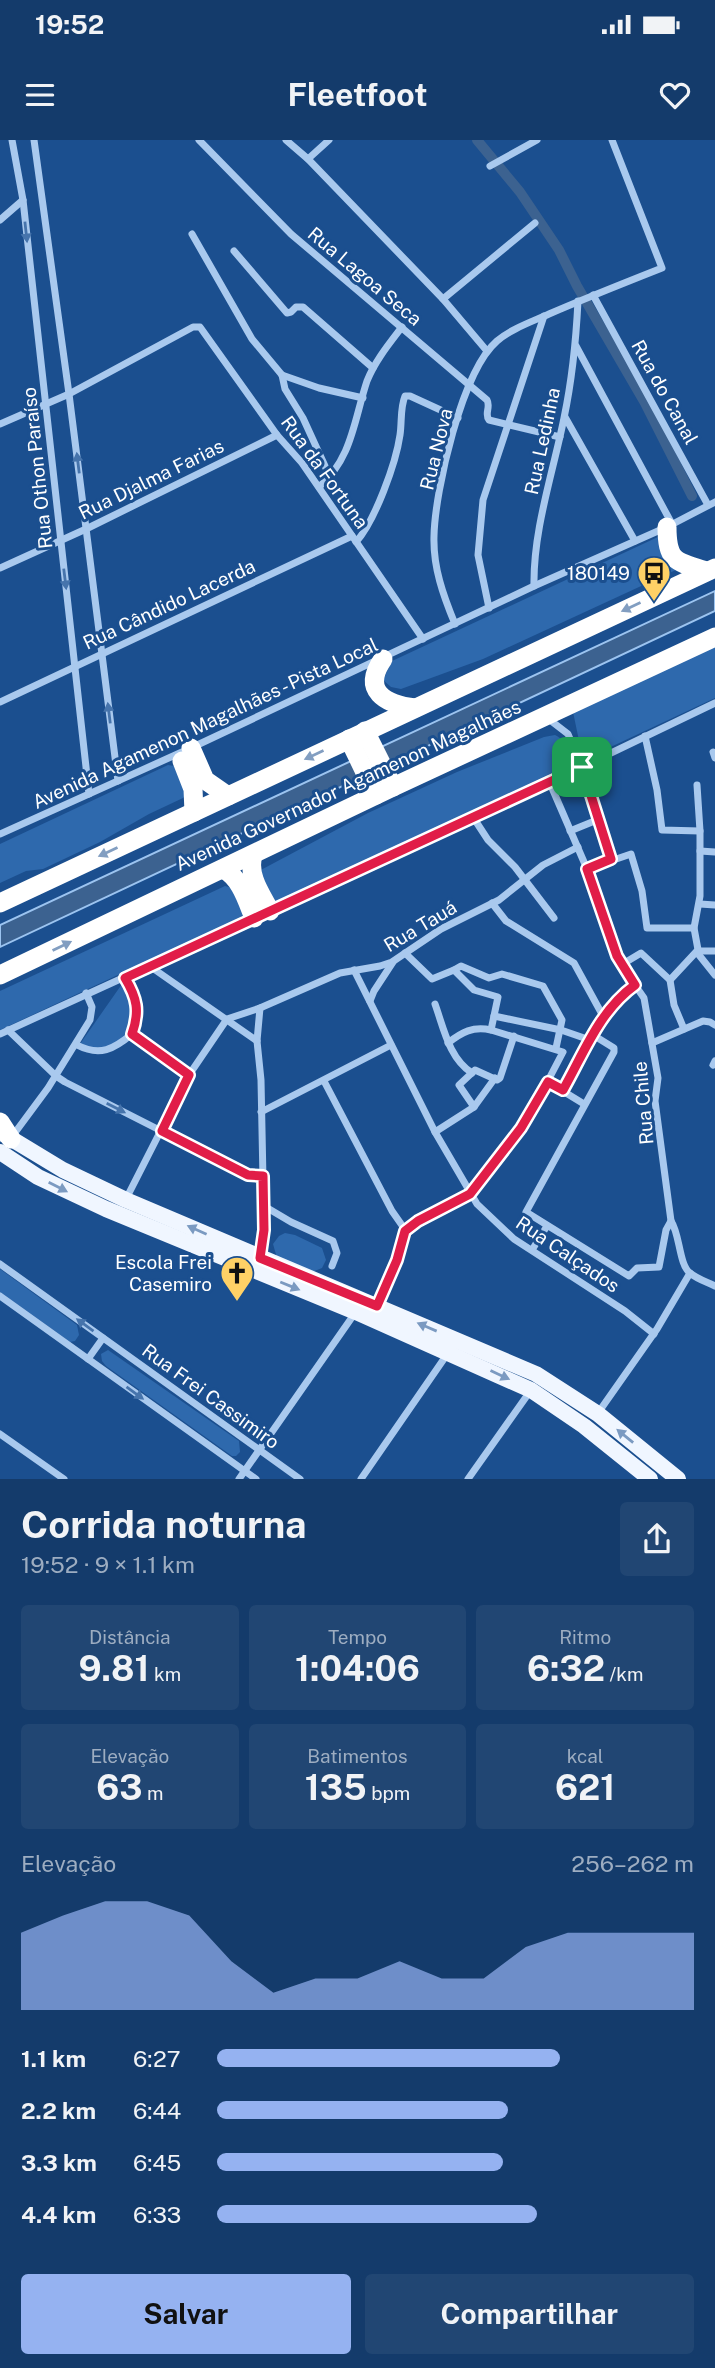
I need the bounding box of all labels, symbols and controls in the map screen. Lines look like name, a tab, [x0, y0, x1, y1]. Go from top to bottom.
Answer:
text: 19:52	[35, 9, 104, 40]
icon: menu	[21, 76, 59, 114]
text: Fleetfoot	[287, 76, 428, 113]
icon: heart	[656, 76, 694, 114]
one-way arrow	[21, 221, 32, 243]
street label: Rua Lagoa Seca	[304, 222, 426, 330]
street label: Rua do Canal	[627, 336, 703, 448]
street label: Rua Ledinha	[520, 385, 564, 497]
street label: Rua Othon Paraíso	[18, 386, 56, 550]
street label: Rua Nova	[415, 406, 457, 492]
street label: Rua da Fortuna	[277, 411, 373, 533]
street label: Rua Djalma Farias	[75, 434, 227, 524]
one-way arrow	[72, 452, 83, 474]
street label: Rua Cândido Lacerda	[79, 554, 259, 654]
bus stop icon: 180149	[635, 554, 673, 603]
place label: 180149	[567, 562, 630, 584]
one-way arrow	[60, 569, 71, 591]
one-way arrow	[621, 601, 641, 613]
street label: Avenida Agamenon Magalhães - Pista Local	[29, 633, 381, 813]
street label: Avenida Governador Agamenon Magalhães	[172, 695, 524, 875]
one-way arrow	[104, 702, 115, 724]
pin	[552, 737, 612, 797]
icon: arrive	[563, 748, 601, 786]
one-way arrow	[304, 750, 324, 761]
one-way arrow	[98, 846, 118, 858]
street label: Rua Tauá	[380, 896, 460, 956]
one-way arrow	[52, 940, 72, 952]
street label: Rua Chile	[628, 1060, 658, 1146]
one-way arrow	[106, 1102, 126, 1113]
one-way arrow	[49, 1181, 68, 1193]
street label: Rua Calçados	[512, 1211, 624, 1297]
one-way arrow	[187, 1224, 207, 1236]
place label: Escola Frei Casemiro	[115, 1251, 212, 1295]
church icon: Escola Frei Casemiro	[218, 1254, 256, 1303]
one-way arrow	[280, 1280, 301, 1291]
one-way arrow	[76, 1318, 94, 1332]
one-way arrow	[417, 1321, 437, 1333]
street label: Rua Frei Cassimiro	[138, 1339, 284, 1453]
one-way arrow	[489, 1369, 510, 1380]
one-way arrow	[126, 1386, 144, 1400]
one-way arrow	[616, 1429, 634, 1444]
text: Corrida noturna	[21, 1502, 307, 1547]
button: share	[620, 1502, 694, 1576]
text: 19:52 · 9 × 1.1 km	[21, 1551, 195, 1578]
text: Distância	[89, 1626, 171, 1648]
text: Tempo	[328, 1626, 387, 1648]
text: Ritmo	[559, 1626, 611, 1648]
text: 9.81	[78, 1648, 149, 1689]
text: 1:04:06	[295, 1648, 420, 1689]
text: 6:32	[527, 1648, 605, 1689]
text: km	[149, 1663, 181, 1685]
text: /km	[605, 1663, 643, 1685]
text: Elevação	[90, 1745, 169, 1767]
text: Batimentos	[307, 1745, 408, 1767]
text: kcal	[567, 1745, 604, 1767]
text: 63	[96, 1767, 142, 1808]
text: 135	[305, 1767, 367, 1808]
text: 621	[555, 1767, 615, 1808]
text: m	[142, 1782, 164, 1804]
text: bpm	[367, 1782, 410, 1804]
text: Elevação	[21, 1850, 116, 1877]
text: 256–262 m	[571, 1850, 694, 1877]
text: 1.1 km	[21, 2045, 86, 2072]
text: 6:27	[133, 2045, 180, 2072]
text: 2.2 km	[21, 2097, 96, 2124]
text: 6:44	[133, 2097, 181, 2124]
text: 3.3 km	[21, 2149, 97, 2176]
text: 6:45	[133, 2149, 181, 2176]
text: 4.4 km	[21, 2201, 96, 2228]
text: 6:33	[133, 2201, 181, 2228]
button: Salvar	[21, 2274, 351, 2354]
button: Compartilhar	[365, 2274, 694, 2354]

